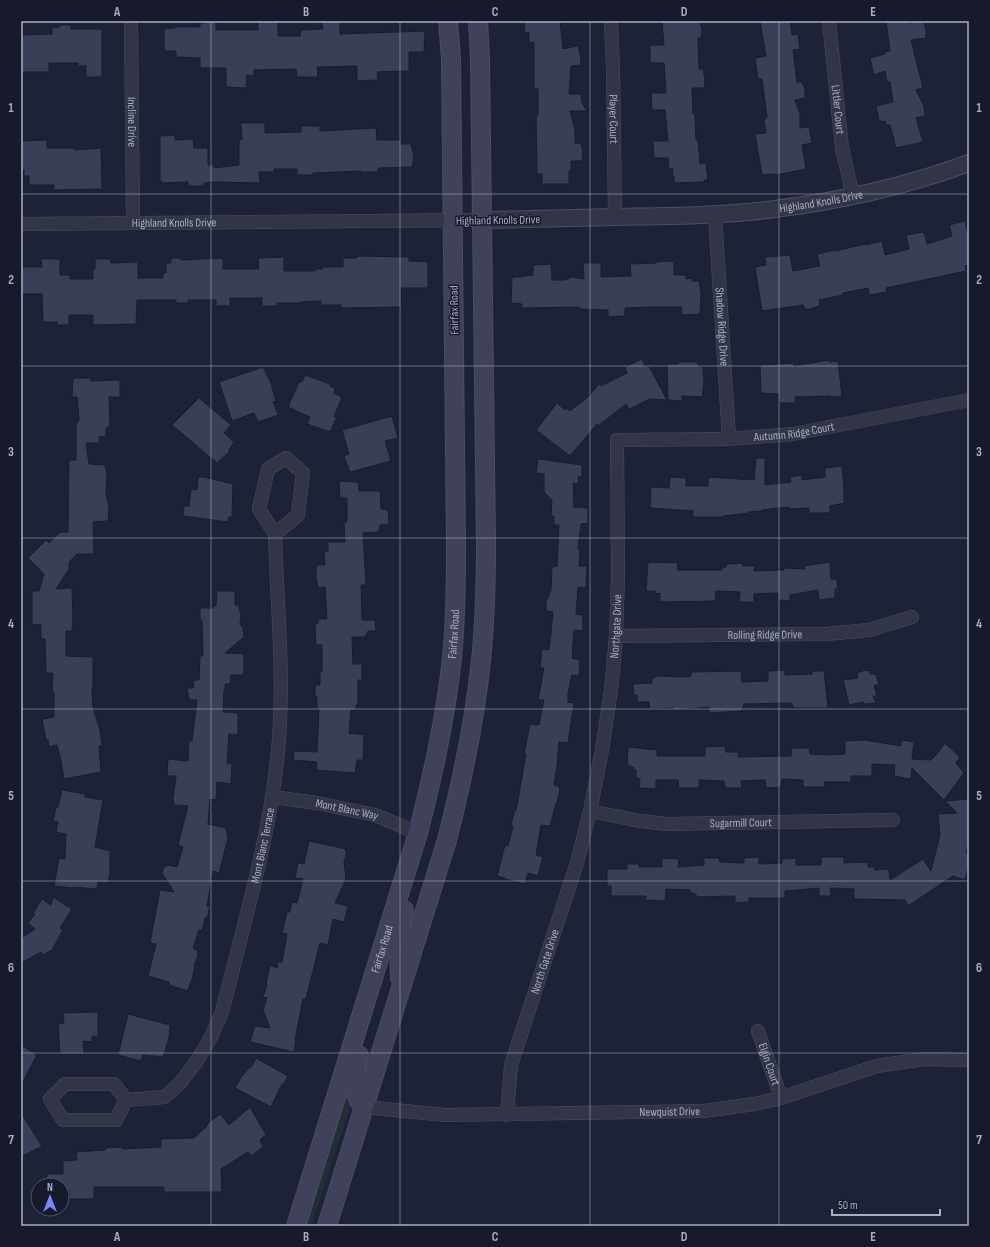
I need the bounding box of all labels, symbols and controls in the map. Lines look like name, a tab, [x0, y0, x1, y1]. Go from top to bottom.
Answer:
text: A	[113, 4, 121, 20]
text: B	[303, 4, 309, 20]
text: C	[492, 4, 499, 20]
text: D	[681, 4, 688, 20]
text: E	[870, 4, 876, 20]
street label: Littler Court	[828, 84, 848, 135]
street label: Player Court	[605, 94, 621, 144]
street label: Incline Drive	[124, 97, 139, 147]
text: 1	[8, 100, 14, 116]
text: 1	[976, 100, 982, 116]
street label: Highland Knolls Drive	[778, 187, 864, 216]
street label: Highland Knolls Drive	[456, 212, 540, 229]
street label: Highland Knolls Drive	[132, 215, 216, 231]
text: 2	[8, 272, 14, 288]
text: 2	[976, 272, 982, 288]
street label: Fairfax Road	[447, 285, 462, 335]
street label: Shadow Ridge Drive	[712, 287, 731, 367]
street label: Autumn Ridge Court	[753, 419, 836, 445]
text: 3	[8, 444, 14, 460]
text: 3	[976, 444, 982, 460]
street label: Northgate Drive	[607, 594, 625, 659]
street label: Fairfax Road	[445, 609, 463, 659]
text: 4	[8, 616, 14, 632]
text: 4	[976, 616, 982, 632]
street label: Rolling Ridge Drive	[728, 627, 802, 643]
text: 5	[8, 788, 14, 804]
text: 5	[976, 788, 982, 804]
street label: Mont Blanc Way	[314, 796, 381, 824]
street label: Mont Blanc Terrace	[248, 806, 278, 885]
street label: Sugarmill Court	[710, 815, 772, 831]
street label: Fairfax Road	[368, 923, 397, 975]
street label: North Gate Drive	[528, 927, 563, 996]
text: 6	[8, 960, 14, 976]
text: 6	[976, 960, 982, 976]
street label: Elgin Court	[755, 1041, 783, 1088]
street label: Newquist Drive	[639, 1104, 700, 1120]
text: 7	[8, 1132, 14, 1148]
text: 7	[976, 1132, 982, 1148]
north arrow	[30, 1177, 70, 1217]
text: N	[47, 1181, 53, 1194]
scale bar	[832, 1191, 940, 1217]
text: 50 m	[838, 1198, 858, 1213]
text: A	[113, 1229, 121, 1245]
text: B	[303, 1229, 309, 1245]
text: C	[492, 1229, 499, 1245]
text: D	[681, 1229, 688, 1245]
text: E	[870, 1229, 876, 1245]

